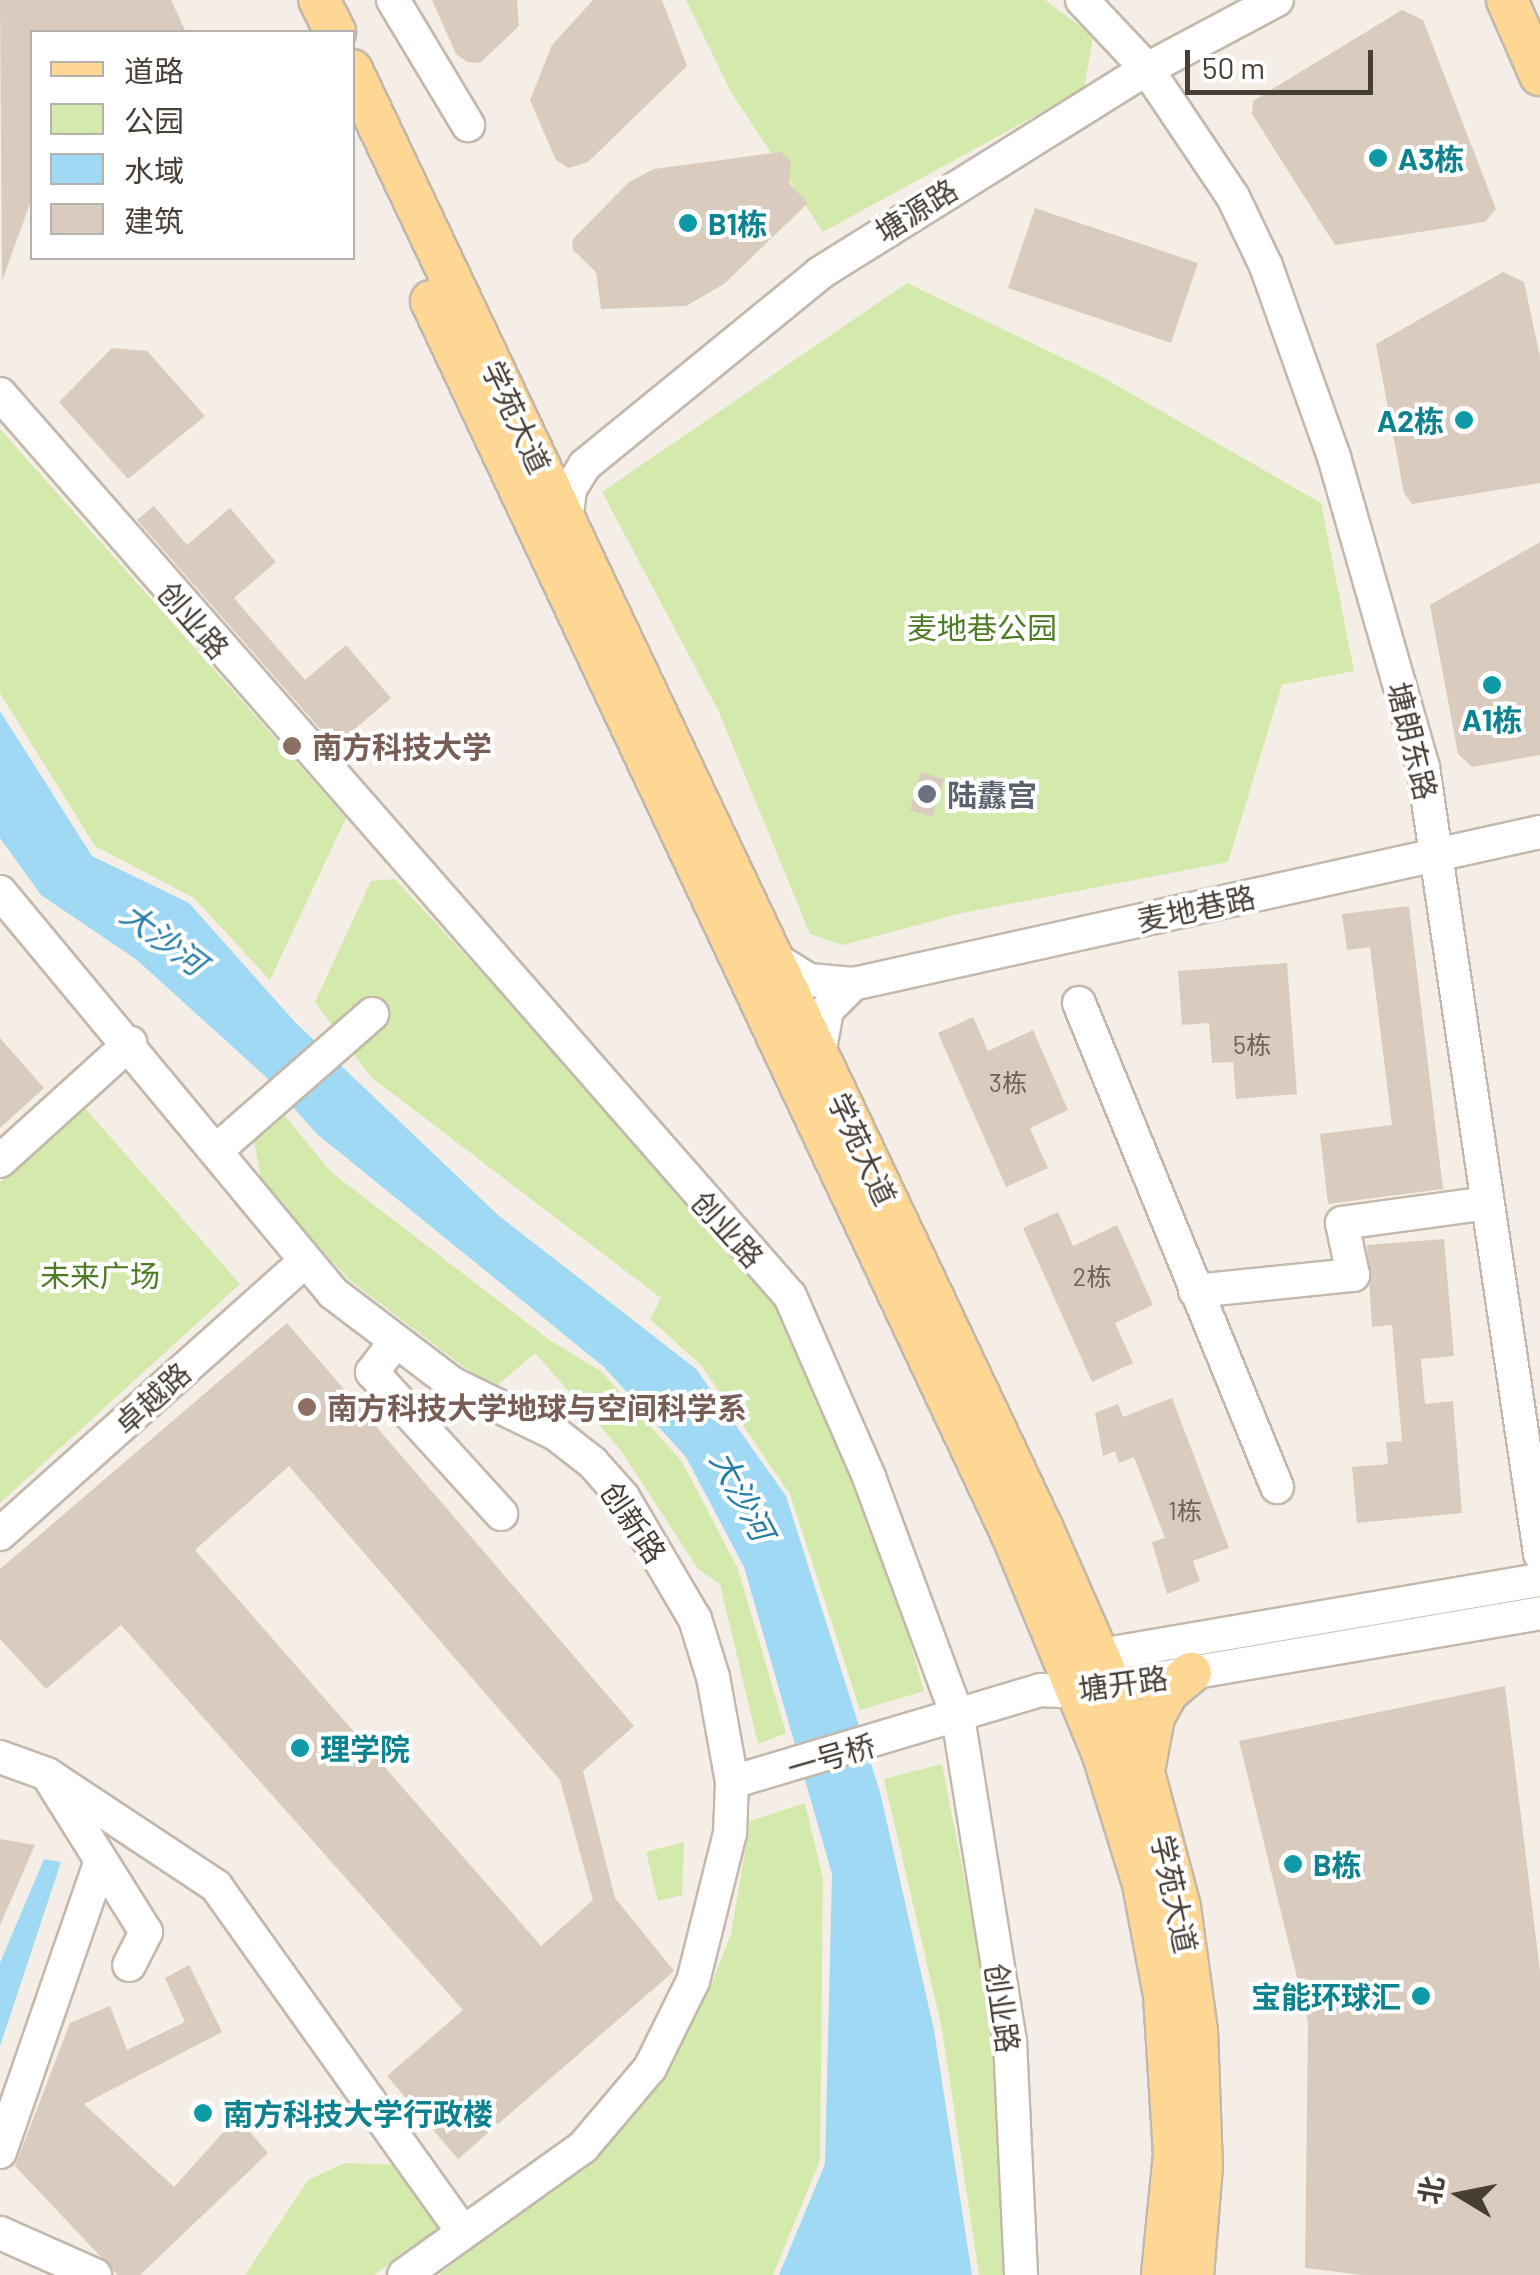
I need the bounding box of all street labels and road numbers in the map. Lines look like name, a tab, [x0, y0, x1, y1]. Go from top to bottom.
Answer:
street label: 塘源路	[868, 171, 964, 249]
street label: 学苑大道	[475, 355, 559, 479]
street label: 创业路	[151, 574, 237, 666]
street label: 塘朗东路	[1381, 678, 1445, 804]
street label: 麦地巷路	[1134, 878, 1258, 938]
street label: 学苑大道	[821, 1087, 905, 1211]
street label: 创业路	[685, 1184, 771, 1274]
street label: 卓越路	[107, 1355, 197, 1441]
street label: 创新路	[594, 1475, 674, 1569]
street label: 塘开路	[1076, 1659, 1170, 1707]
street label: 一号桥	[783, 1726, 879, 1786]
street label: 学苑大道	[1145, 1832, 1205, 1956]
street label: 创业路	[979, 1961, 1027, 2055]

